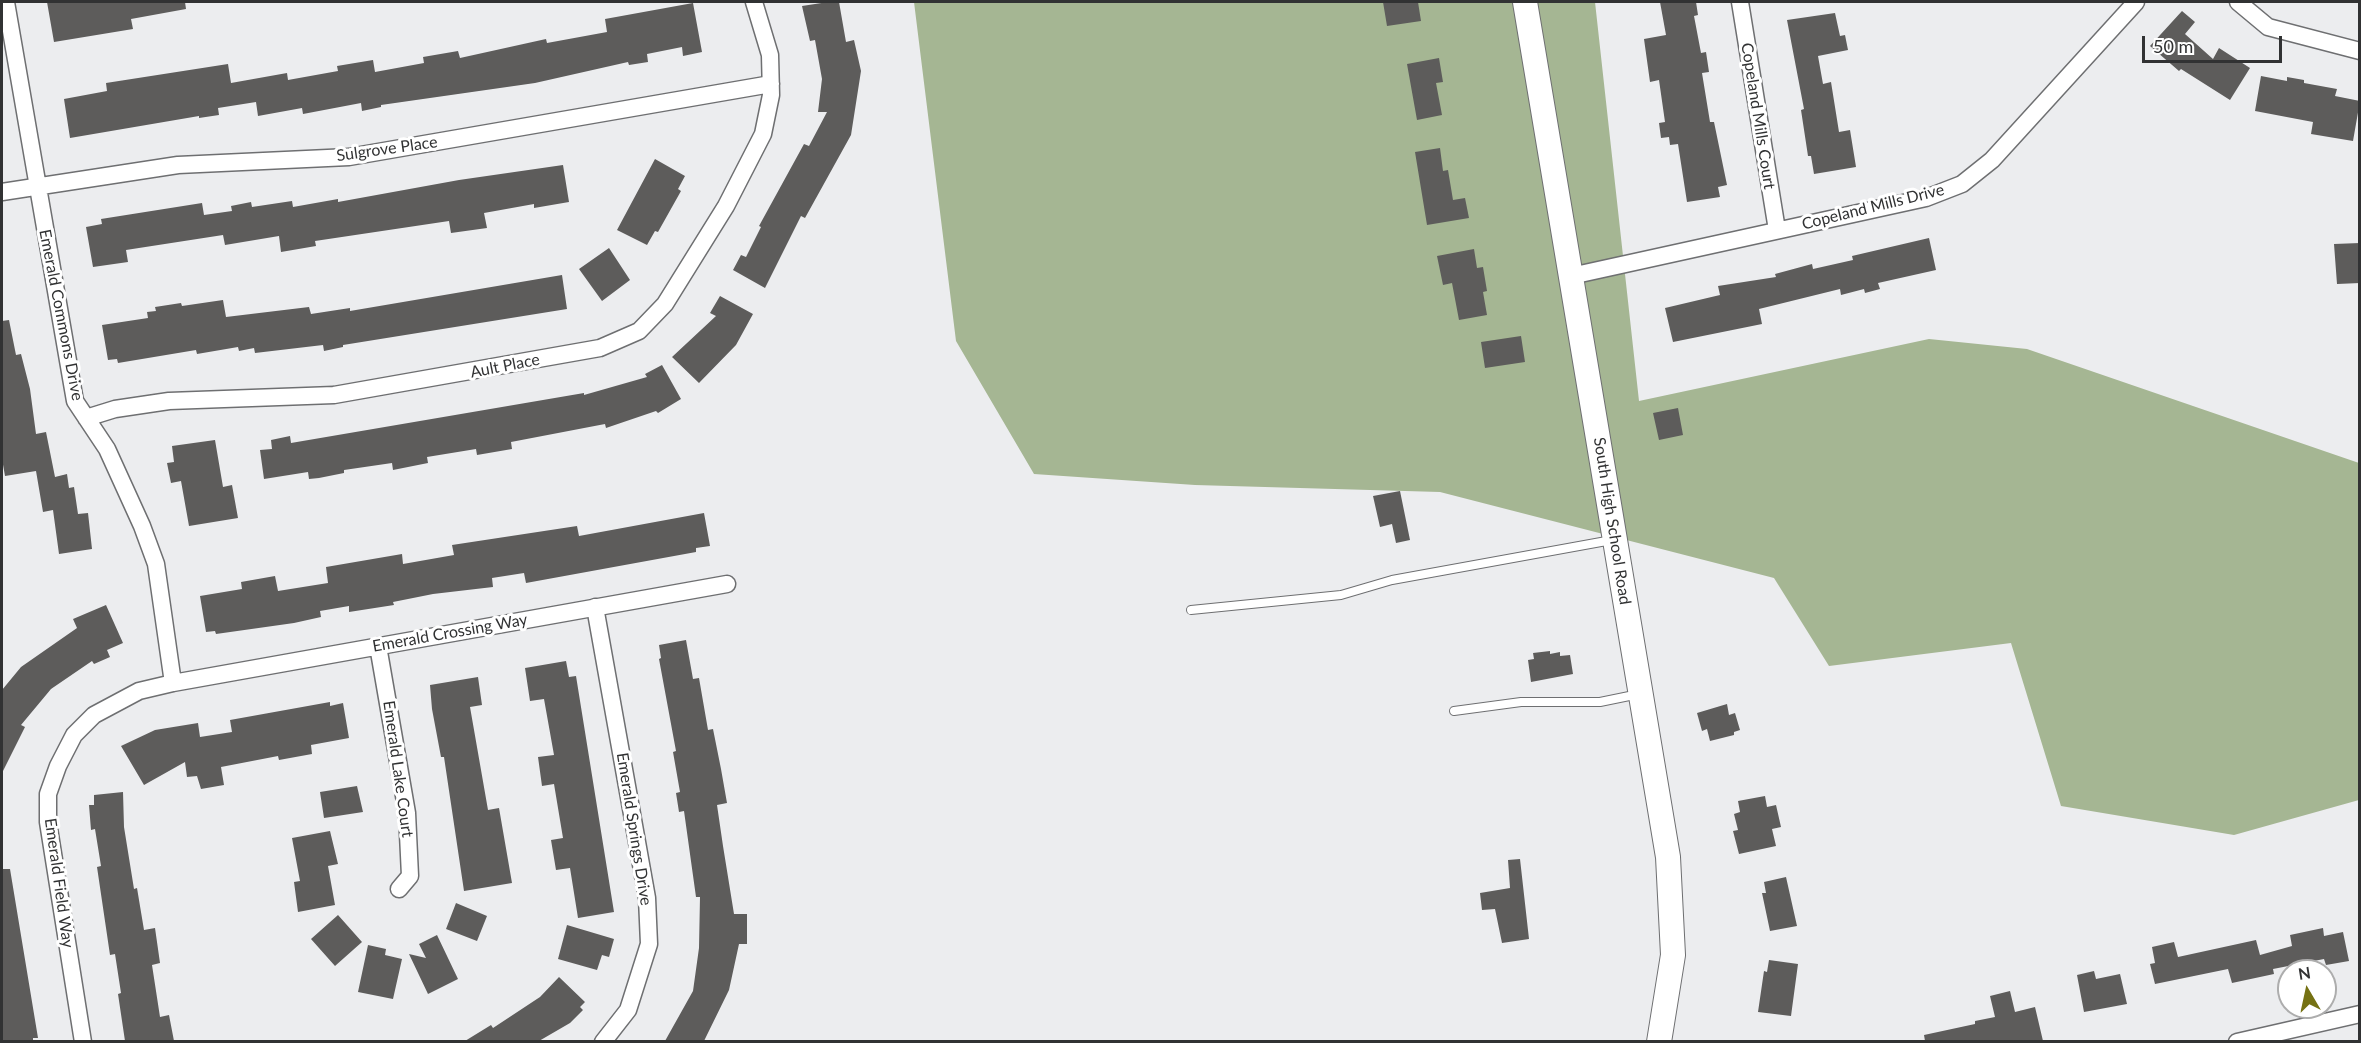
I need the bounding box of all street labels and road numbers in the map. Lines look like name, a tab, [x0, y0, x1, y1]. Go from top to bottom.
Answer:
street label: Copeland Mills Court	[1737, 41, 1779, 191]
street label: Sulgrove Place	[335, 132, 439, 166]
street label: Copeland Mills Drive	[1800, 180, 1946, 234]
street label: Emerald Commons Drive	[35, 228, 87, 402]
street label: Ault Place	[469, 350, 541, 382]
street label: South High School Road	[1589, 436, 1635, 606]
street label: Emerald Crossing Way	[371, 610, 529, 656]
street label: Emerald Lake Court	[379, 700, 417, 838]
street label: Emerald Springs Drive	[612, 751, 656, 907]
street label: Emerald Field Way	[40, 817, 78, 949]

